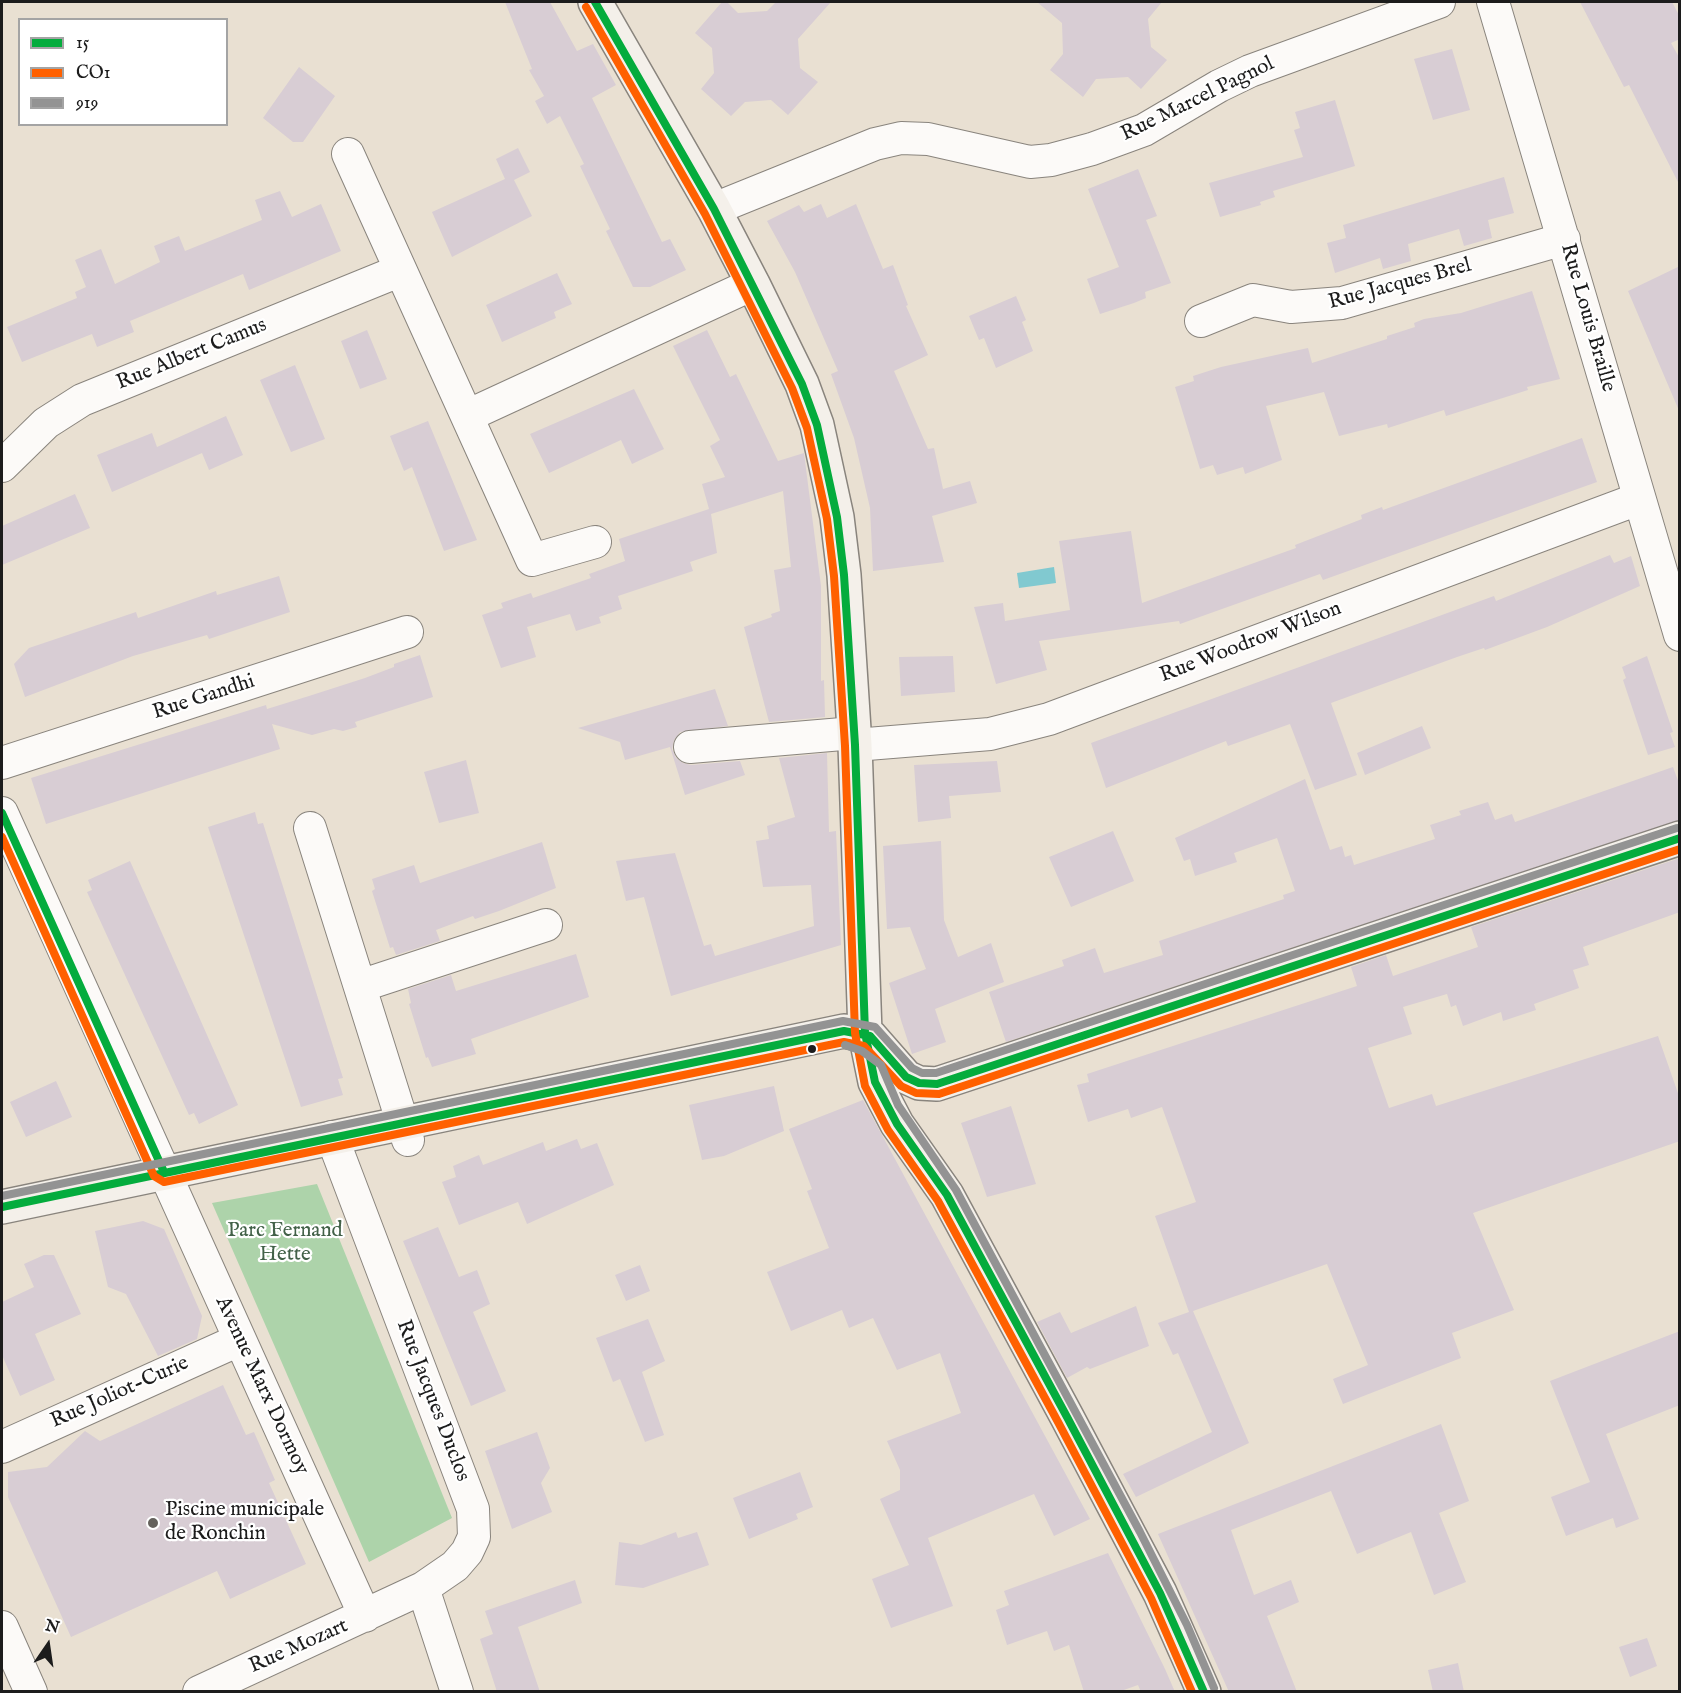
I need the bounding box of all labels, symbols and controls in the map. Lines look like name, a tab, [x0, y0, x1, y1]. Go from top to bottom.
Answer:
legend	[18, 18, 228, 126]
text: 15	[76, 32, 89, 55]
street label: Rue Marcel Pagnol	[1117, 52, 1279, 148]
text: CO1	[76, 62, 111, 85]
text: 919	[76, 92, 98, 115]
street label: Rue Louis Braille	[1554, 241, 1620, 395]
street label: Rue Jacques Brel	[1326, 254, 1474, 316]
street label: Rue Albert Camus	[113, 313, 271, 397]
street label: Rue Woodrow Wilson	[1157, 597, 1345, 689]
street label: Rue Gandhi	[150, 670, 258, 726]
unlabelled marker	[806, 1043, 818, 1055]
park label: Parc Fernand Hette	[227, 1219, 343, 1269]
street label: Avenue Marx Dormoy	[209, 1293, 313, 1479]
street label: Rue Jacques Duclos	[390, 1317, 474, 1485]
street label: Rue Joliot-Curie	[47, 1351, 193, 1435]
place label: Piscine municipale de Ronchin	[165, 1498, 324, 1548]
marker: Piscine municipale de Ronchin	[146, 1516, 160, 1530]
street label: Rue Mozart	[246, 1614, 352, 1680]
north arrow	[18, 1615, 78, 1675]
text: N	[43, 1616, 61, 1639]

